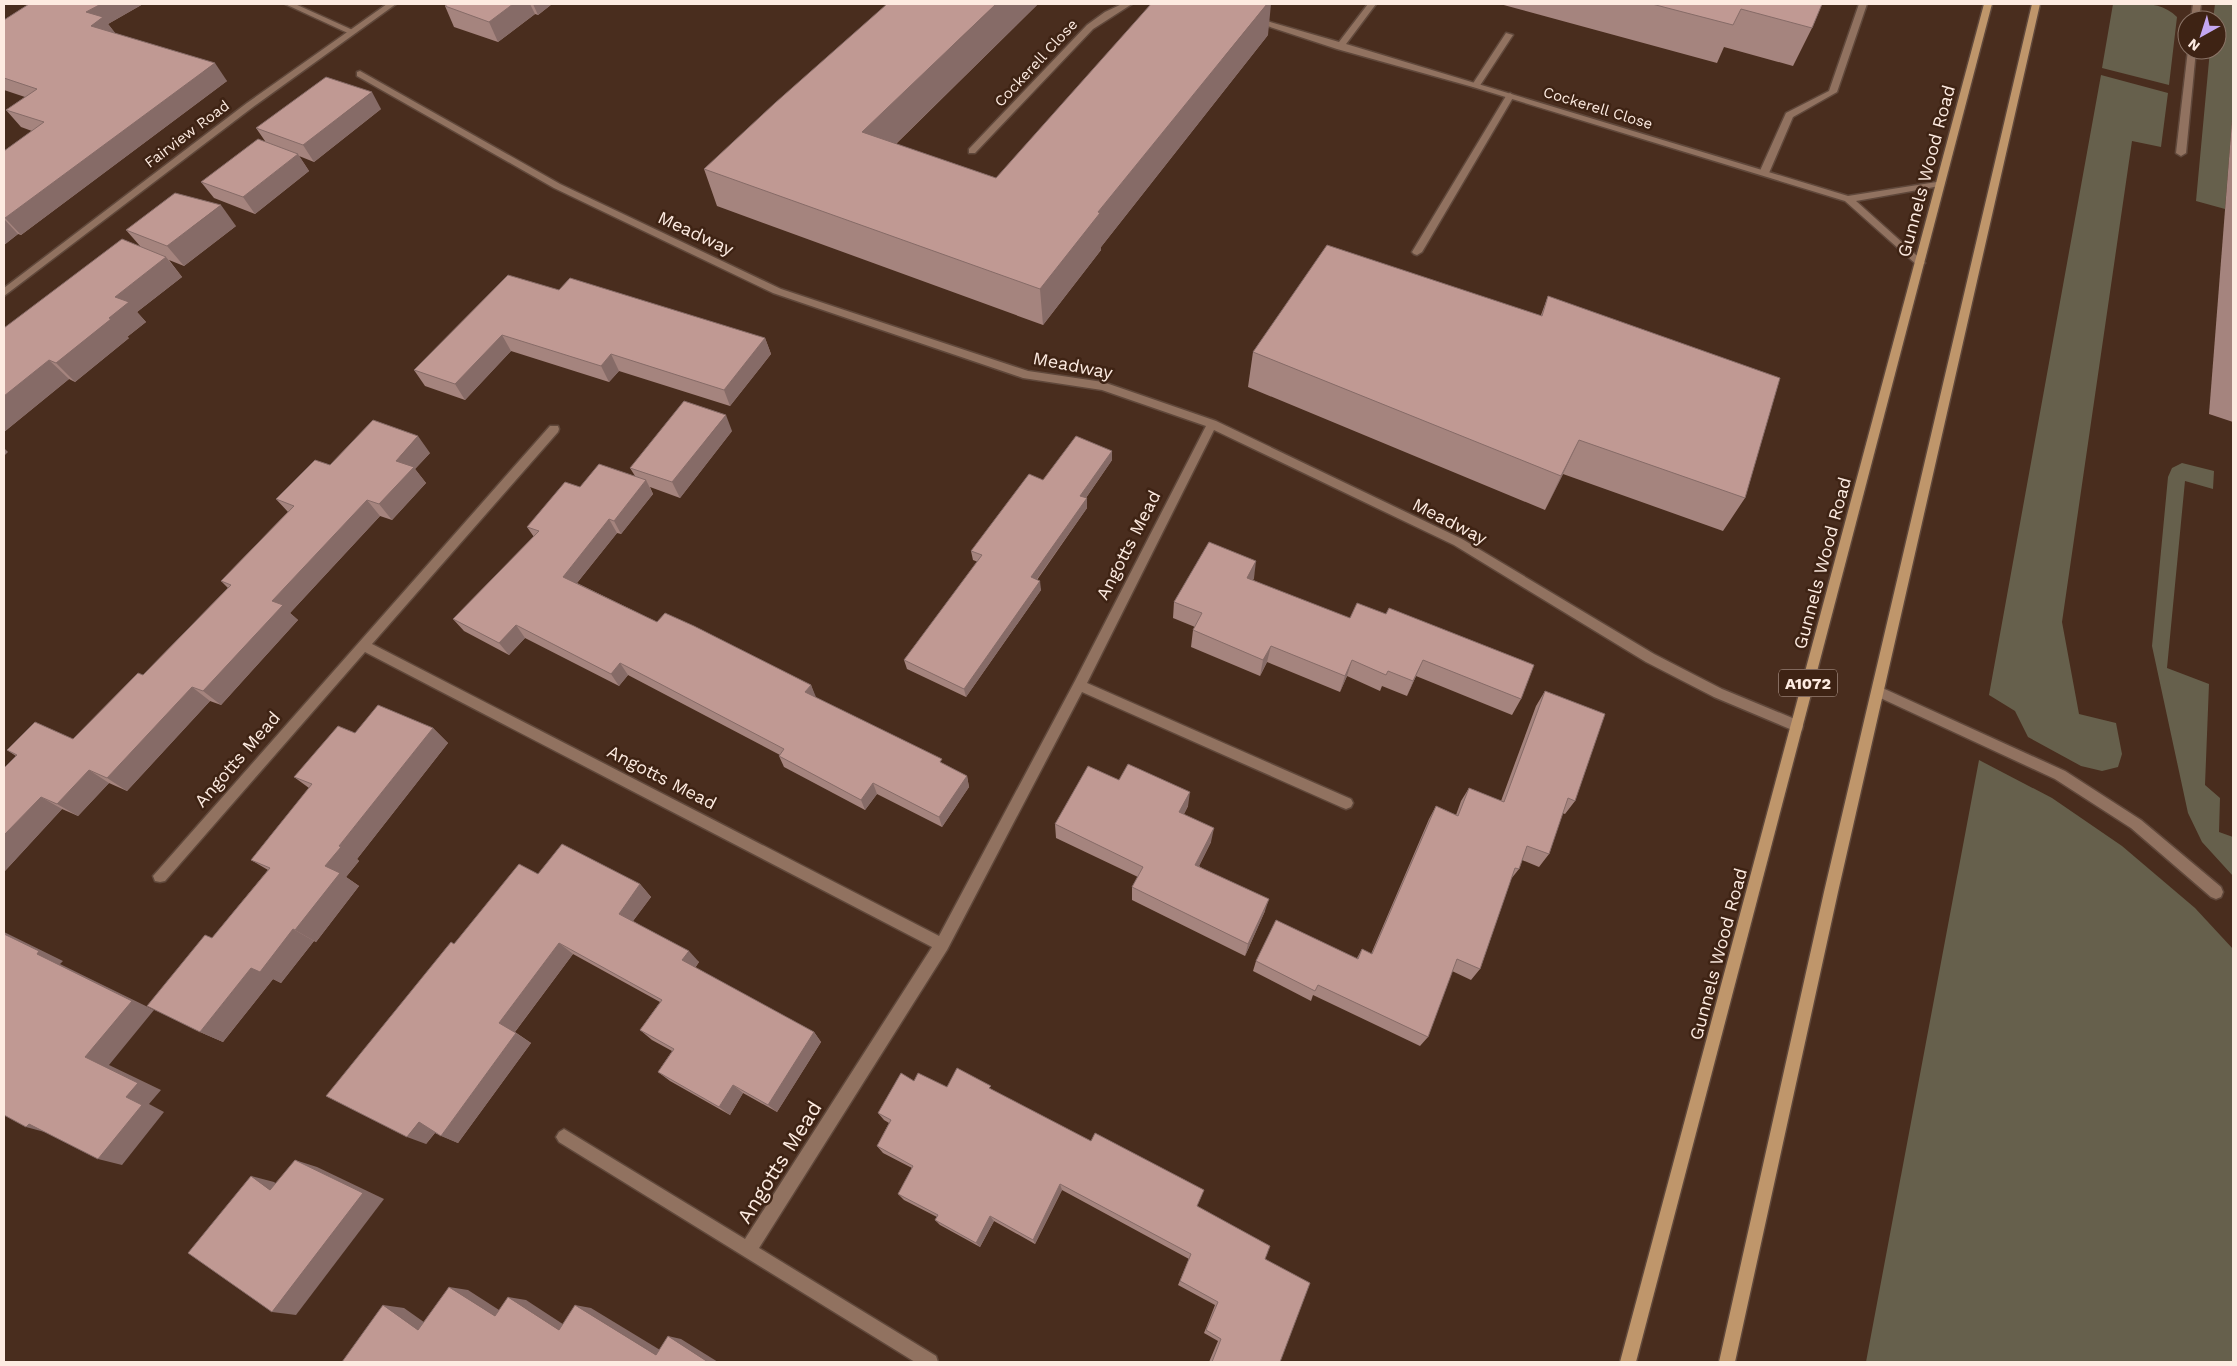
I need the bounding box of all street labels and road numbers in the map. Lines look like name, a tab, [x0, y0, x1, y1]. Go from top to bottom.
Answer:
street label: Cockerell Close	[991, 15, 1081, 111]
street label: Cockerell Close	[1541, 83, 1655, 133]
street label: Gunnels Wood Road	[1893, 83, 1959, 259]
street label: Fairview Road	[141, 96, 233, 172]
street label: Meadway	[655, 206, 738, 260]
street label: Meadway	[1031, 347, 1115, 383]
street label: Gunnels Wood Road	[1789, 475, 1855, 651]
street label: Angotts Mead	[1091, 487, 1165, 603]
street label: Meadway	[1409, 493, 1491, 549]
road number: A1072	[1779, 670, 1837, 696]
street label: Angotts Mead	[190, 707, 284, 811]
street label: Angotts Mead	[604, 740, 720, 814]
street label: Gunnels Wood Road	[1685, 866, 1751, 1042]
street label: Angotts Mead	[731, 1096, 827, 1228]

